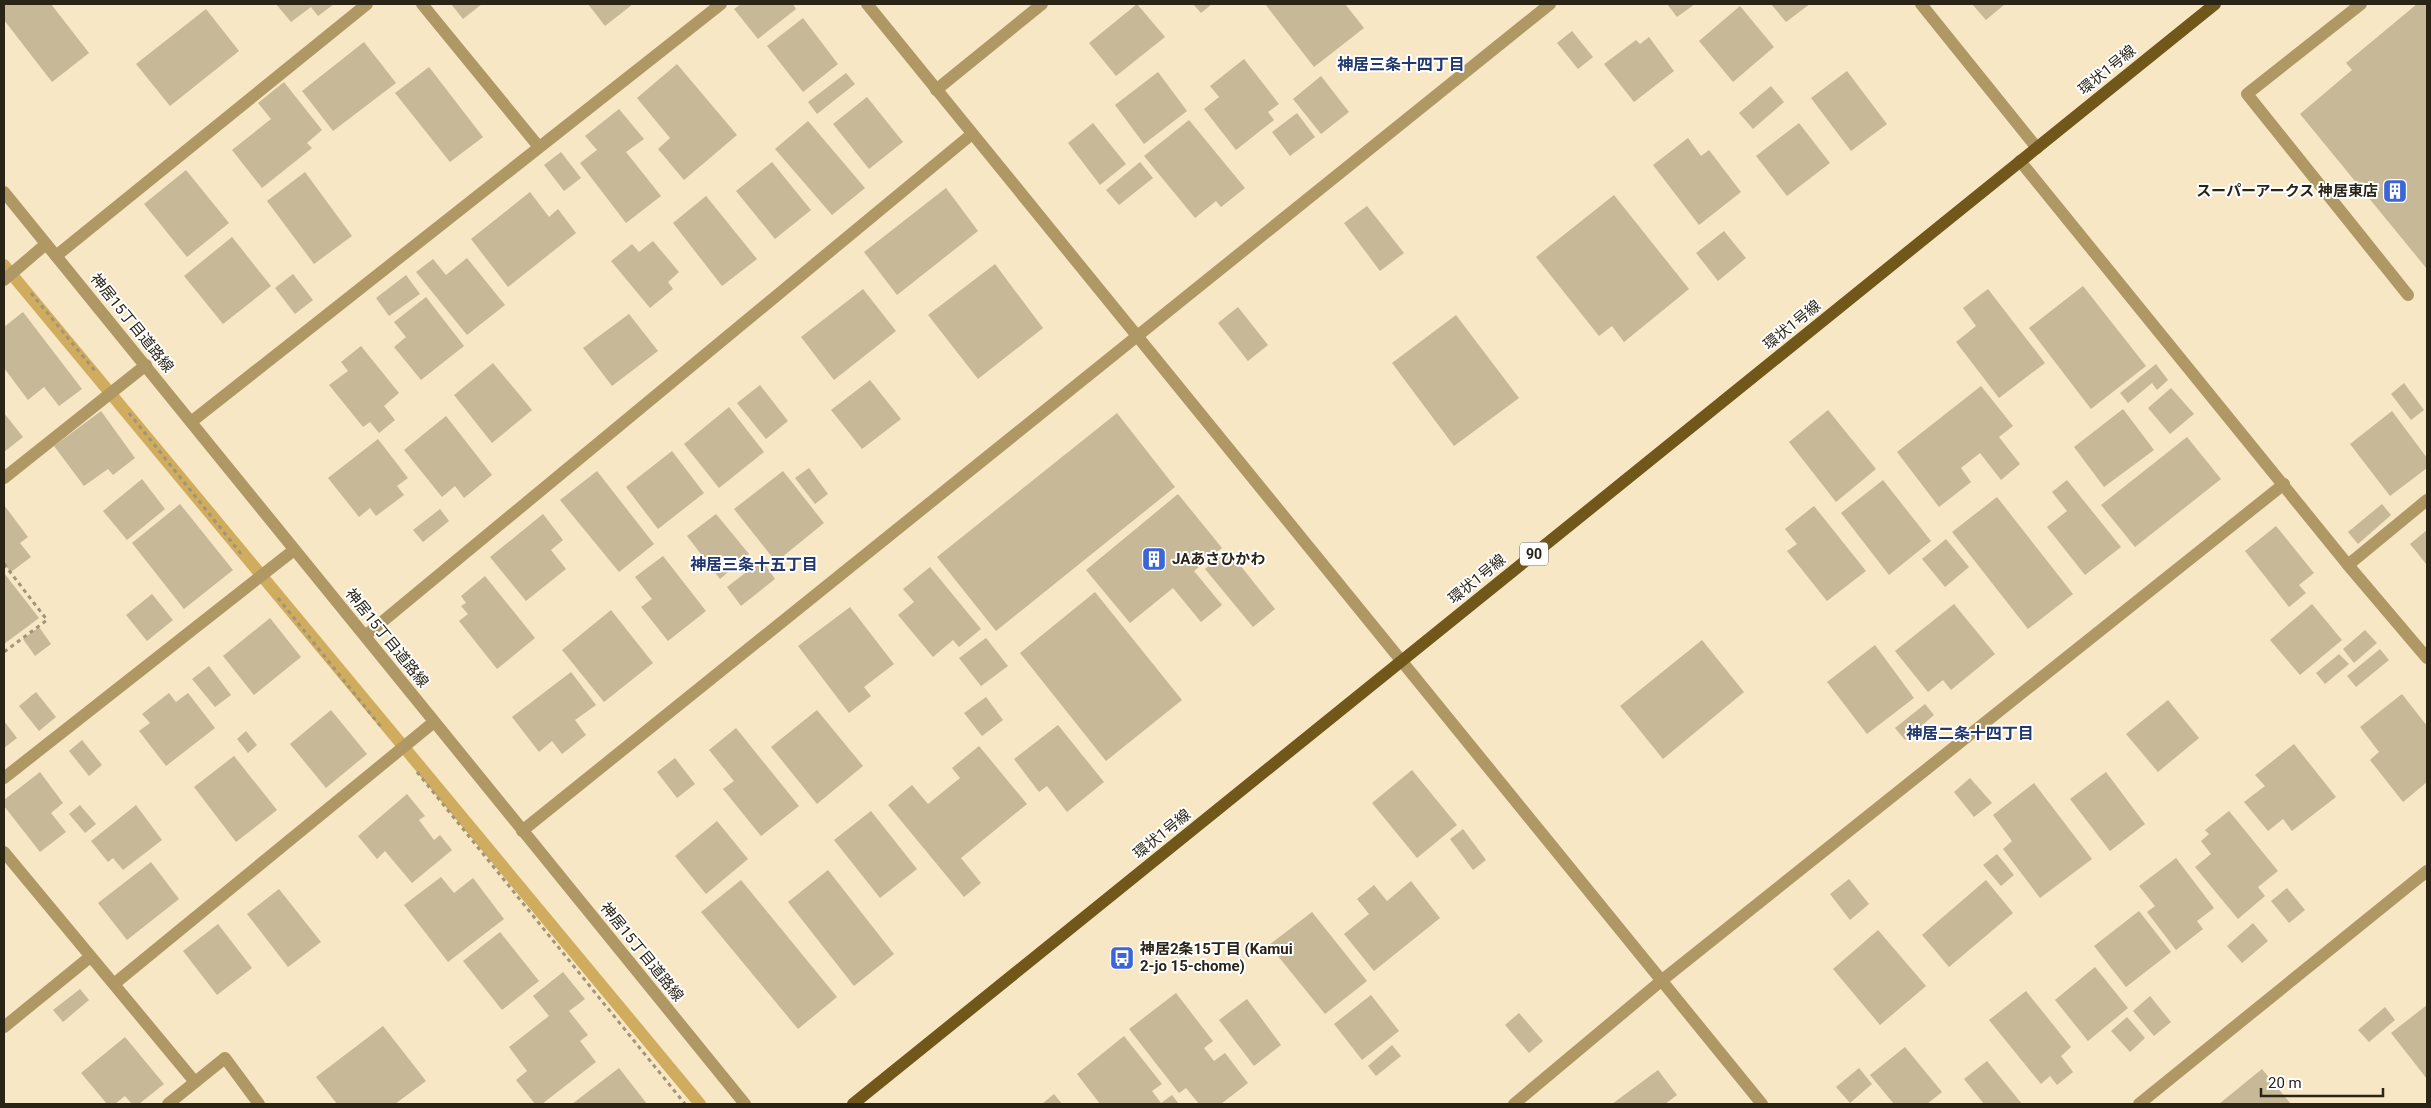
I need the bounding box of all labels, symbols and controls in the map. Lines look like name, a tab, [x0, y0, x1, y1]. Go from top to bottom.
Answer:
street label: 環状1号線	[2075, 41, 2139, 99]
district label: 神居三条十四丁目	[1337, 55, 1465, 74]
building icon: スーパーアークス 神居東店	[2382, 178, 2408, 204]
place label: スーパーアークス 神居東店	[2196, 182, 2378, 200]
street label: 神居15丁目道路線	[87, 270, 177, 376]
street label: 環状1号線	[1760, 296, 1824, 354]
road number: 90	[1520, 542, 1548, 566]
building icon: JAあさひかわ	[1141, 546, 1167, 572]
place label: JAあさひかわ	[1172, 550, 1265, 568]
street label: 環状1号線	[1445, 550, 1509, 608]
district label: 神居三条十五丁目	[690, 555, 818, 574]
street label: 神居15丁目道路線	[342, 585, 432, 691]
district label: 神居二条十四丁目	[1906, 724, 2034, 743]
street label: 環状1号線	[1130, 805, 1194, 863]
street label: 神居15丁目道路線	[597, 899, 687, 1005]
place label: 神居2条15丁目 (Kamui 2-jo 15-chome)	[1139, 940, 1293, 975]
bus stop icon: 神居2条15丁目 (Kamui 2-jo 15-chome)	[1109, 945, 1135, 971]
scale bar	[2261, 1066, 2384, 1098]
text: 20 m	[2268, 1074, 2302, 1092]

